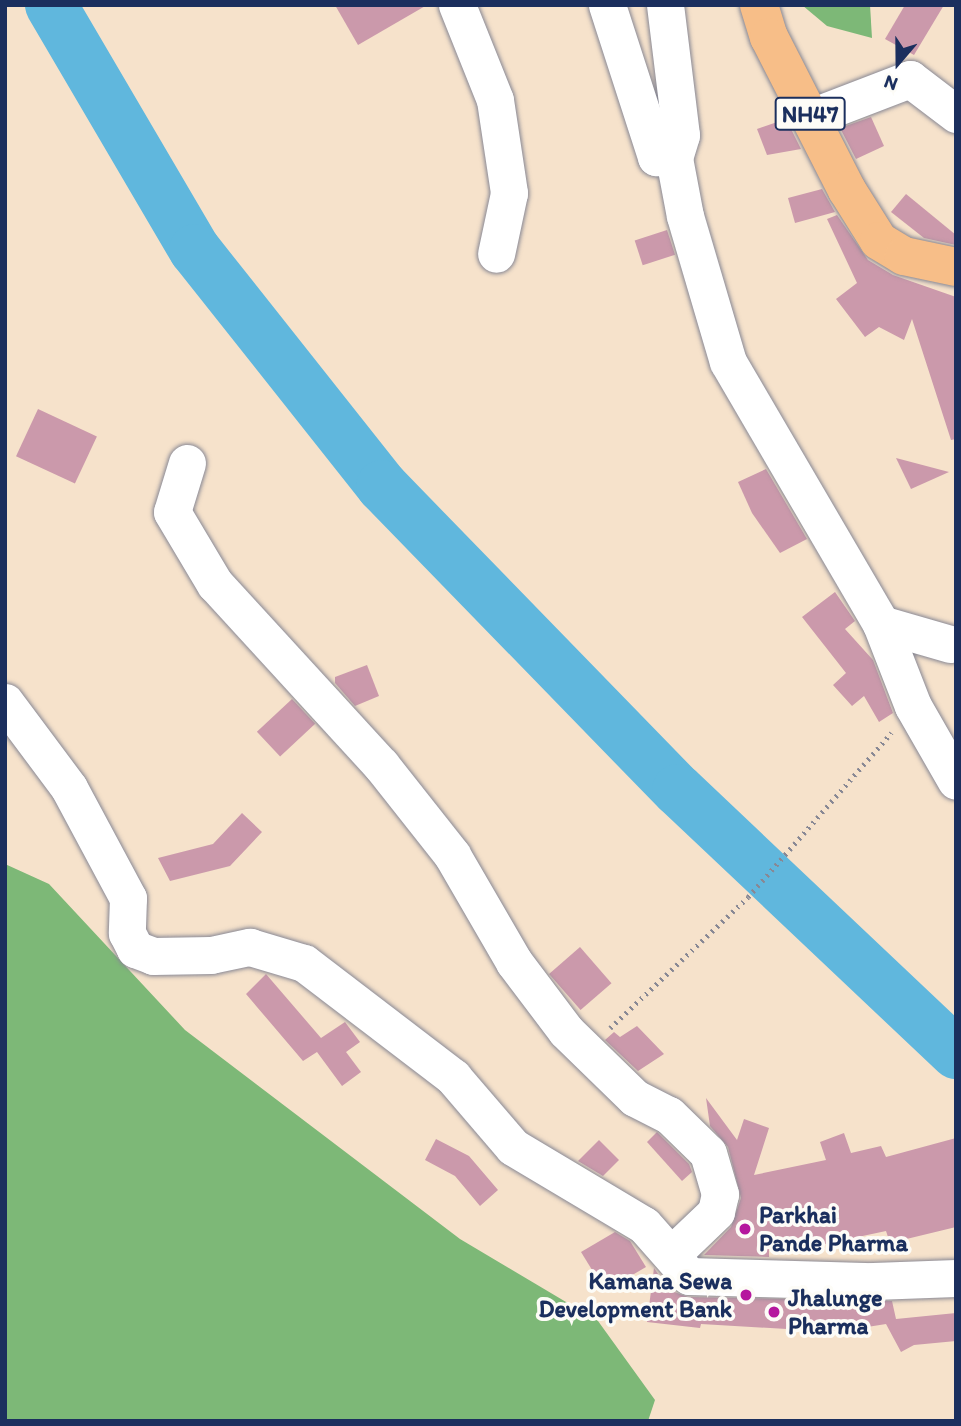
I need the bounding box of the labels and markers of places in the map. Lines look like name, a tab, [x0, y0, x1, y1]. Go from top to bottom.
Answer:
place label: Parkhai Pande Pharma	[759, 1201, 908, 1257]
marker: Parkhai Pande Pharma	[737, 1221, 753, 1237]
place label: Kamana Sewa Development Bank	[538, 1267, 732, 1323]
place label: Jhalunge Pharma	[788, 1284, 883, 1340]
marker: Kamana Sewa Development Bank	[738, 1287, 754, 1303]
marker: Jhalunge Pharma	[766, 1304, 782, 1320]

